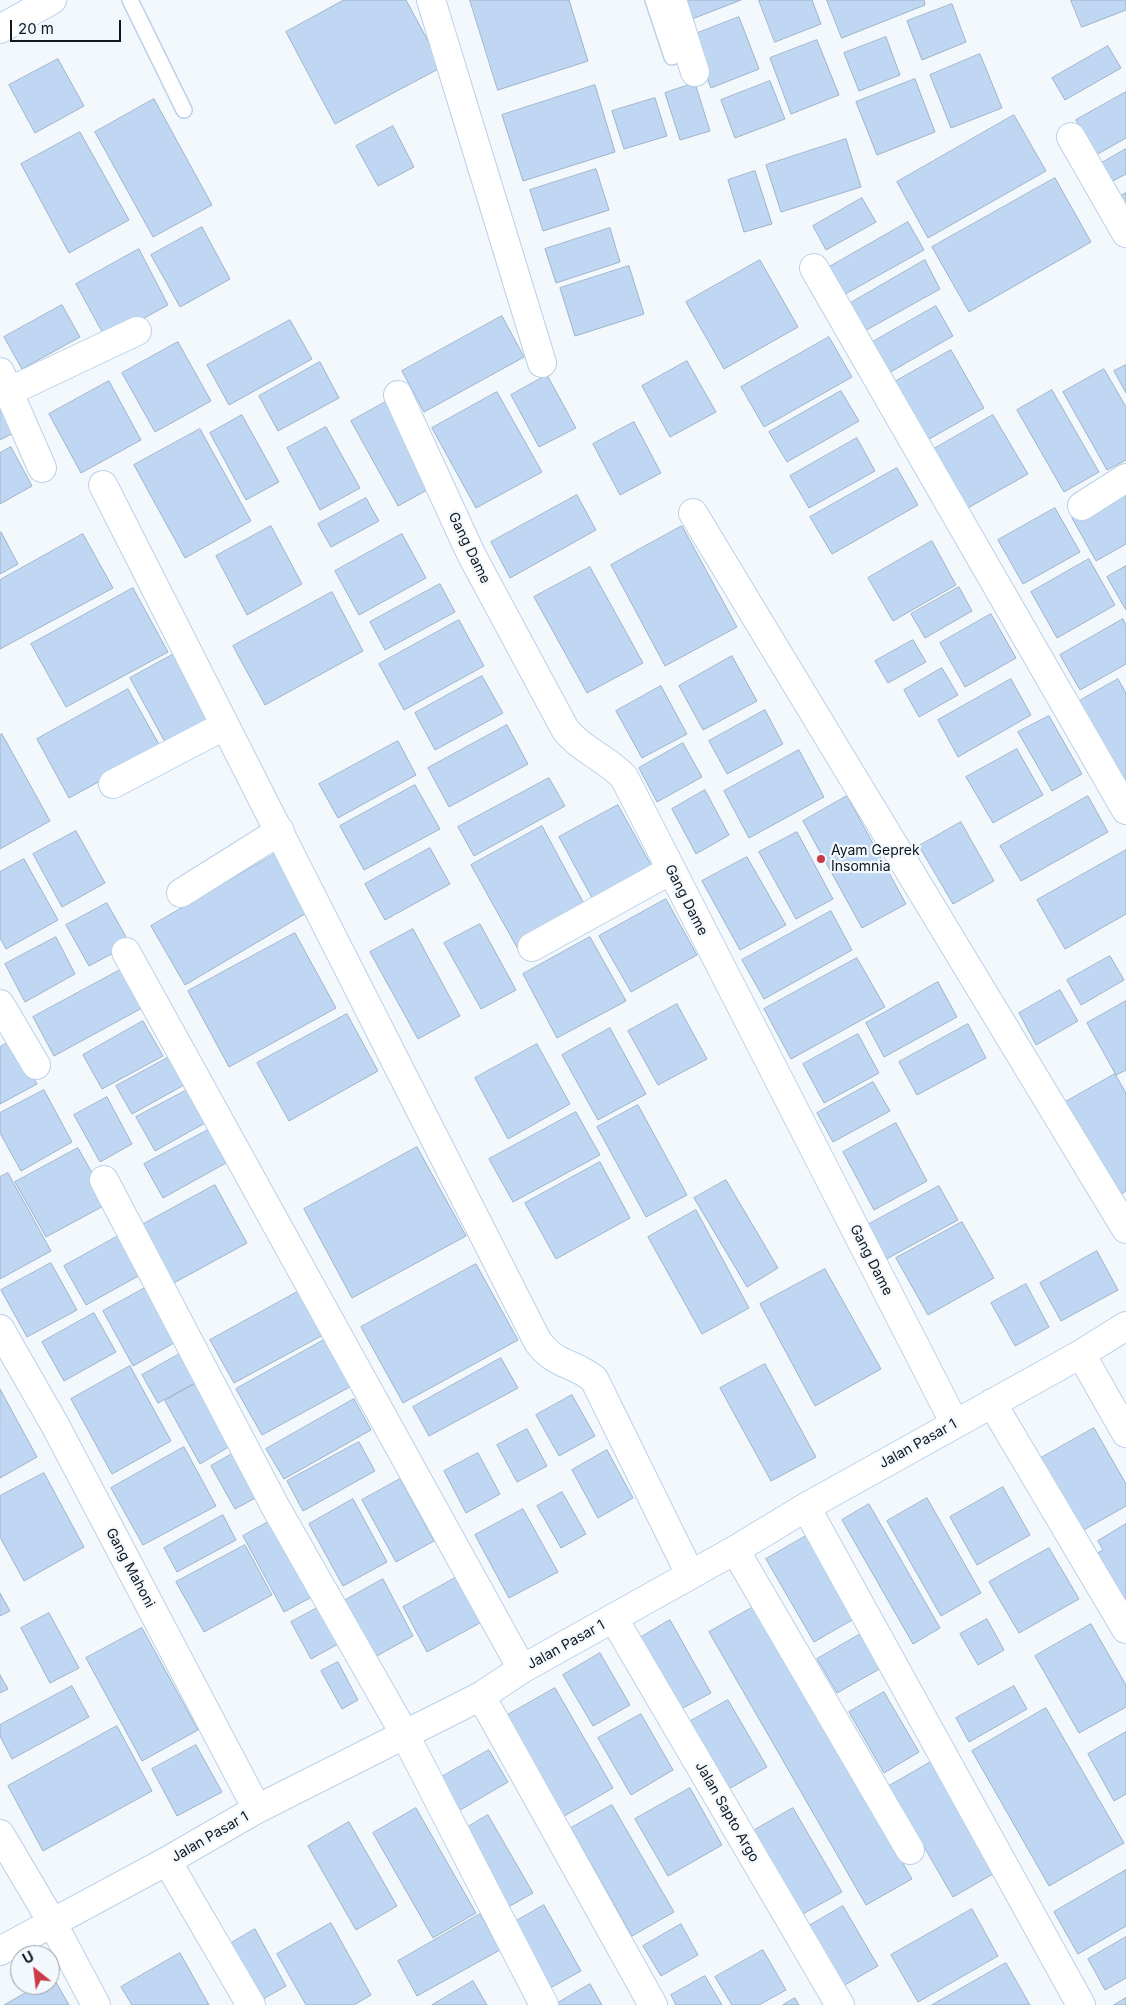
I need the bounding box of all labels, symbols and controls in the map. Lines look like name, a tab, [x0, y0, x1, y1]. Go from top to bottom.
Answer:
scale bar	[12, 10, 124, 42]
text: 20 m	[18, 19, 54, 38]
street label: Gang Dame	[444, 509, 494, 587]
place label: Ayam Geprek Insomnia	[831, 843, 920, 876]
marker: Ayam Geprek Insomnia	[815, 853, 827, 865]
street label: Gang Dame	[661, 862, 711, 938]
street label: Gang Dame	[846, 1222, 896, 1298]
street label: Jalan Pasar 1	[876, 1416, 960, 1472]
street label: Gang Mahoni	[102, 1525, 158, 1611]
street label: Jalan Pasar 1	[524, 1617, 608, 1673]
street label: Jalan Sapto Argo	[691, 1759, 763, 1865]
street label: Jalan Pasar 1	[168, 1808, 252, 1866]
north arrow	[10, 1945, 60, 1995]
text: U	[19, 1947, 37, 1967]

